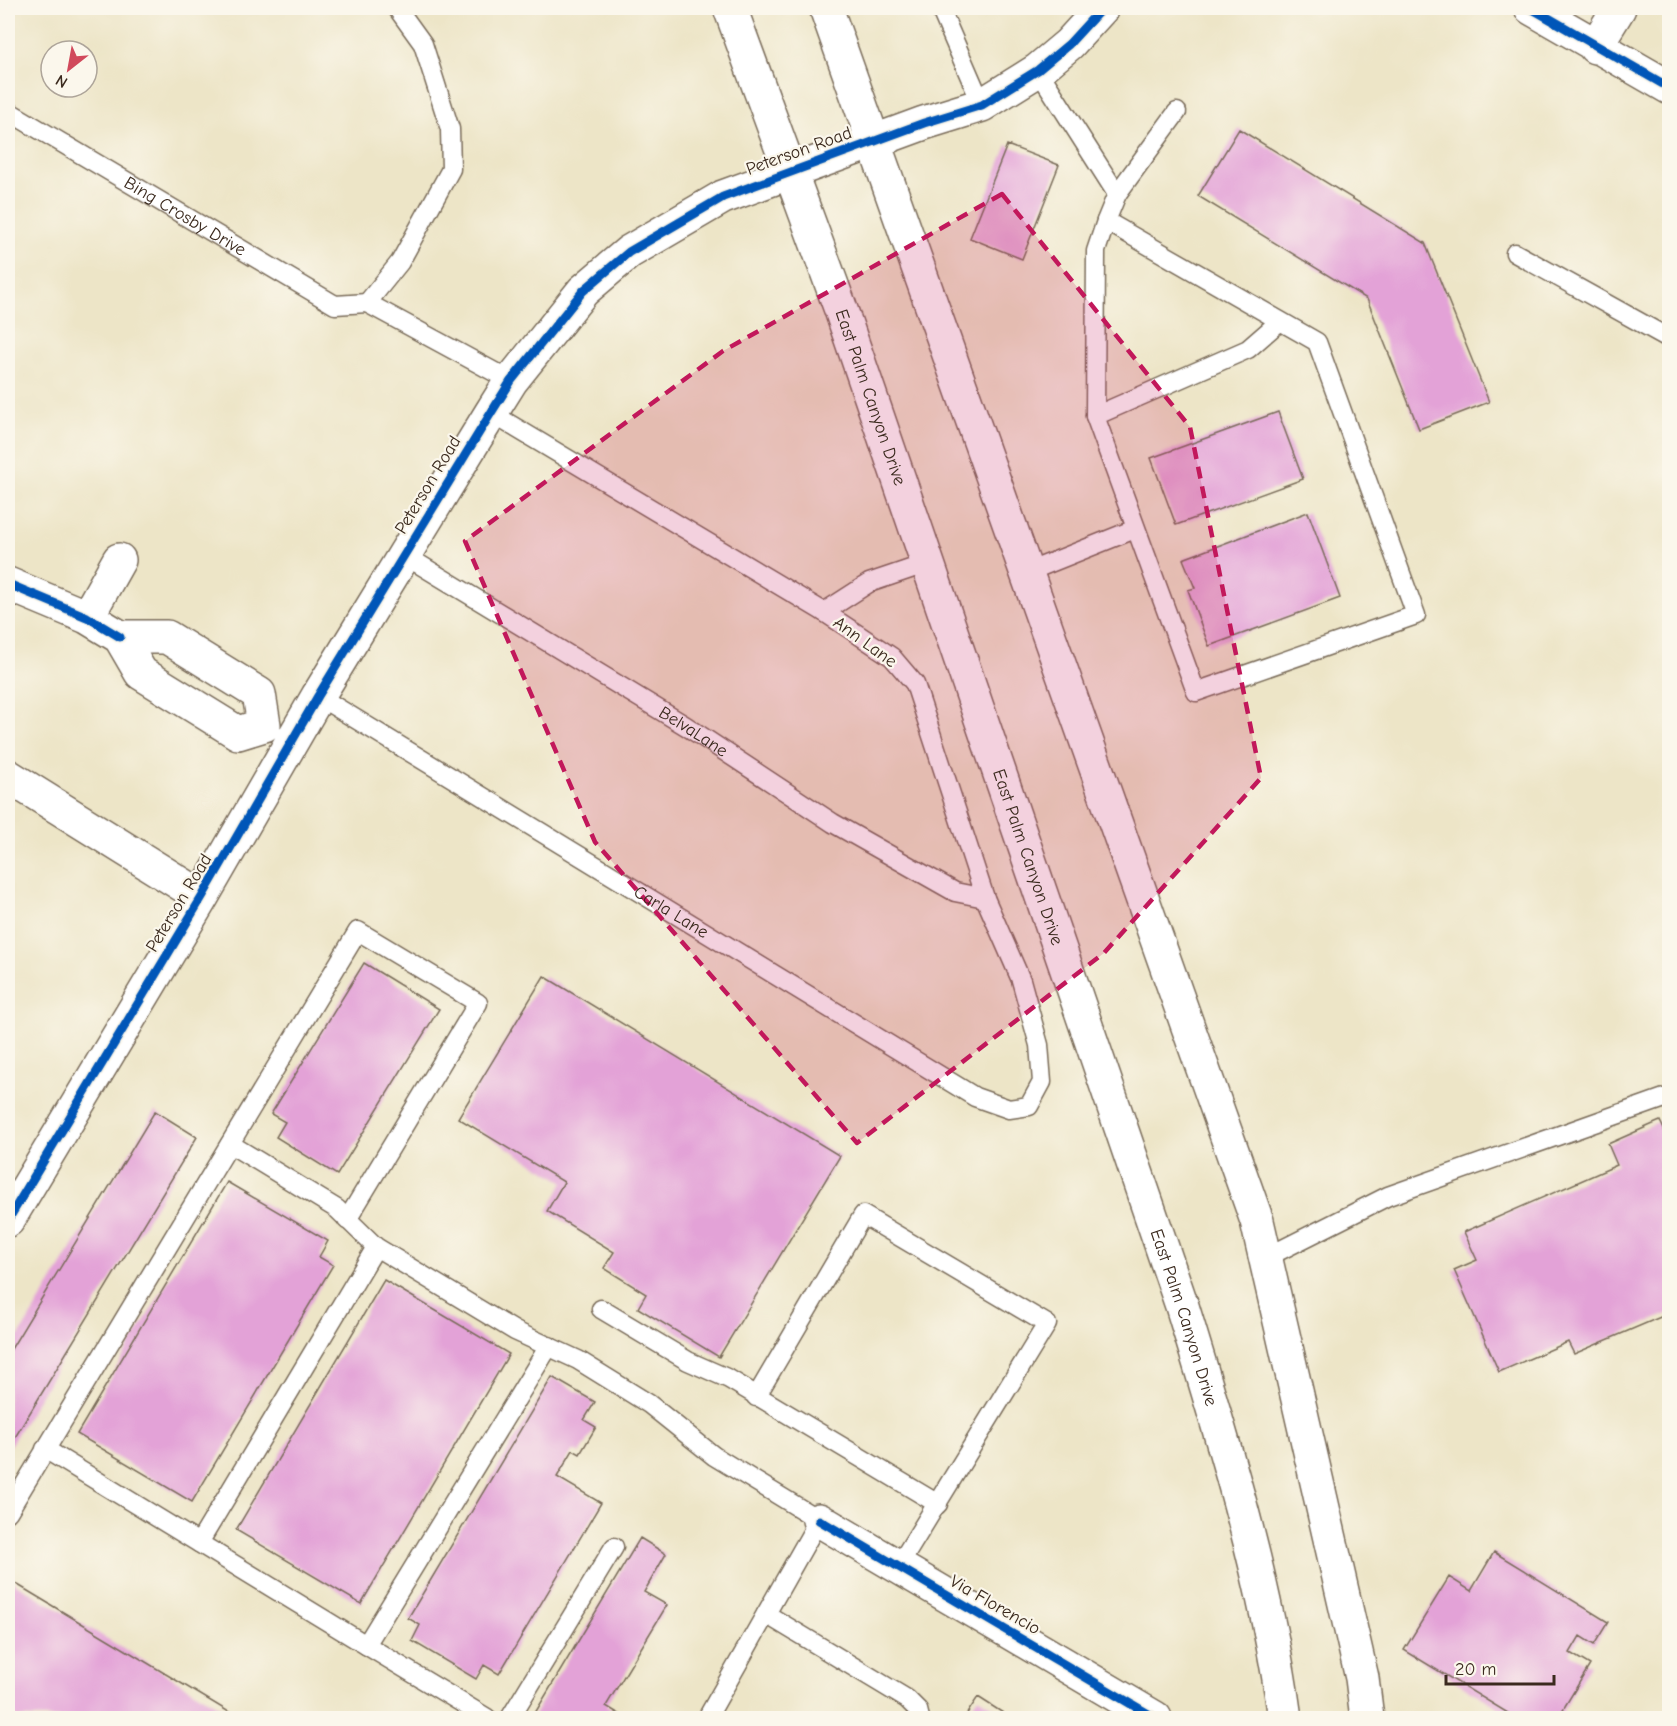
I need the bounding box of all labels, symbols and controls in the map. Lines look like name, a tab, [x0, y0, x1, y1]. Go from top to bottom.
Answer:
north arrow	[39, 39, 99, 99]
text: N	[53, 71, 71, 91]
street label: Peterson Road	[743, 122, 855, 180]
street label: Bing Crosby Drive	[120, 172, 250, 260]
street label: East Palm Canyon Drive	[831, 306, 911, 488]
street label: Peterson Road	[390, 432, 466, 538]
street label: Ann Lane	[829, 612, 901, 672]
street label: BelvaLane	[655, 702, 732, 761]
street label: East Palm Canyon Drive	[988, 766, 1068, 948]
street label: Peterson Road	[141, 850, 217, 956]
street label: Carla Lane	[630, 881, 713, 942]
street label: East Palm Canyon Drive	[1146, 1226, 1222, 1408]
street label: Via Florencio	[946, 1571, 1044, 1639]
scale bar	[1446, 1648, 1554, 1686]
text: 20 m	[1455, 1659, 1496, 1680]

